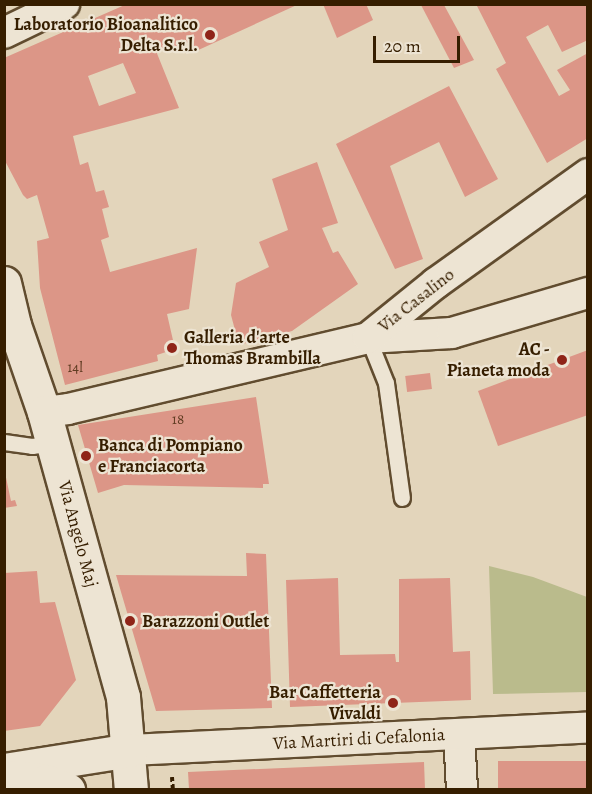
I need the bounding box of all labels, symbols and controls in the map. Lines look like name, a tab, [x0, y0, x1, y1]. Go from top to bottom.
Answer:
place label: Laboratorio Bioanalitico Delta S.r.l.	[14, 14, 198, 57]
scale bar	[376, 24, 463, 62]
marker: Laboratorio Bioanalitico Delta S.r.l.	[203, 28, 217, 42]
text: 20 m	[384, 34, 421, 58]
street label: Via Casalino	[374, 264, 458, 336]
place label: Galleria d'arte Thomas Brambilla	[184, 327, 321, 370]
place label: AC - Pianeta moda	[447, 339, 550, 382]
marker: Galleria d'arte Thomas Brambilla	[165, 341, 179, 355]
marker: AC - Pianeta moda	[555, 353, 569, 367]
house number: 14l	[67, 359, 83, 377]
house number: 18	[172, 411, 184, 429]
place label: Banca di Pompiano e Franciacorta	[98, 435, 243, 478]
marker: Banca di Pompiano e Franciacorta	[79, 449, 93, 463]
street label: Via Angelo Maj	[53, 478, 103, 590]
place label: Barazzoni Outlet	[142, 610, 269, 632]
marker: Barazzoni Outlet	[123, 614, 137, 628]
place label: Bar Caffetteria Vivaldi	[269, 682, 381, 724]
marker: Bar Caffetteria Vivaldi	[386, 696, 400, 710]
street label: Via Martiri di Cefalonia	[272, 724, 446, 754]

